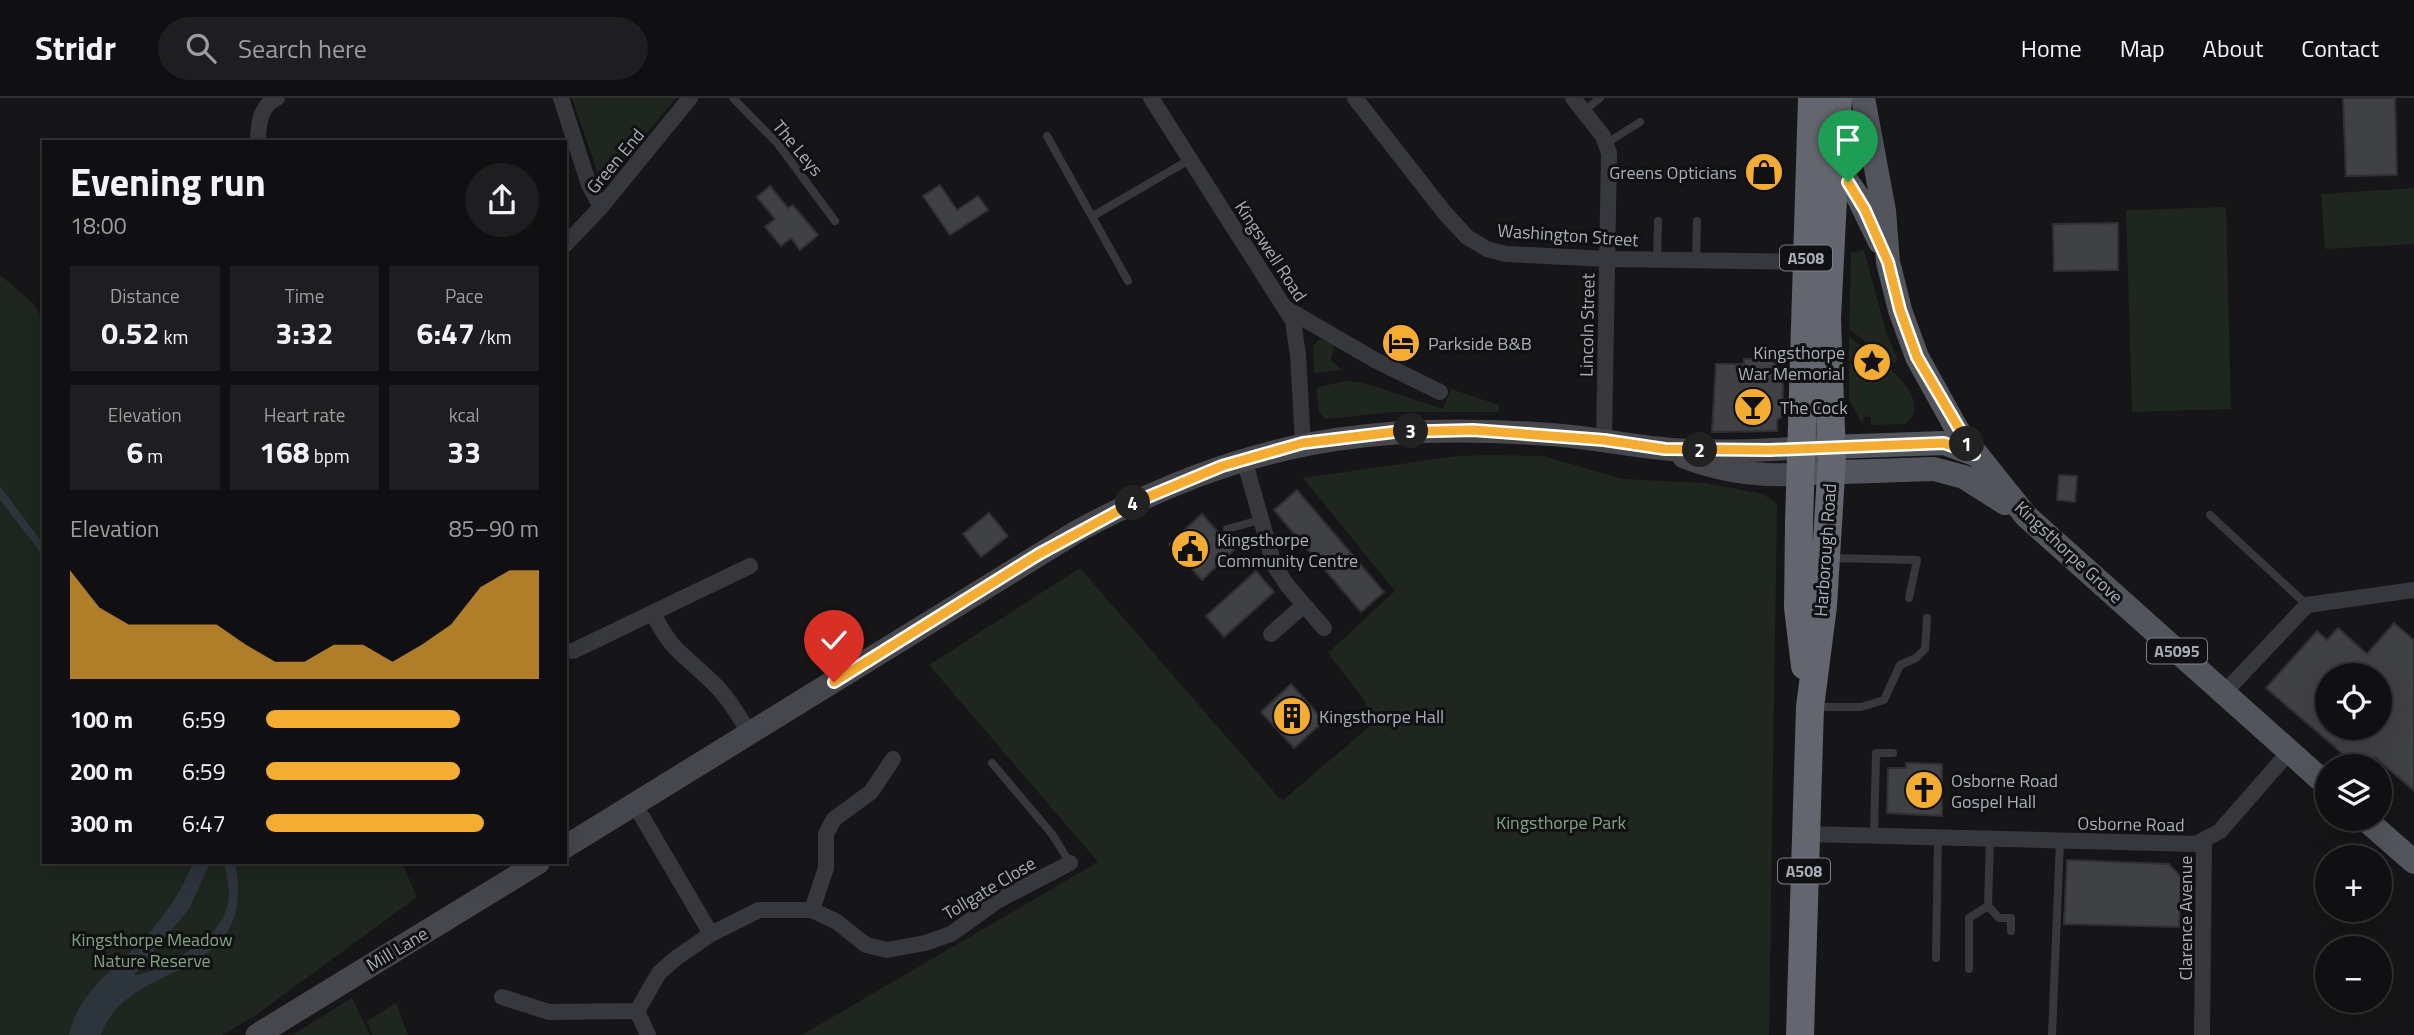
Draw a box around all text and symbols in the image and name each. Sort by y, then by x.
search box [158,17,648,80]
text: Stridr [35,23,116,73]
icon: search [182,29,220,67]
text: Search here [238,29,367,68]
text: Home [2021,30,2082,66]
text: Map [2120,30,2165,66]
text: About [2203,30,2263,66]
text: Contact [2301,30,2379,66]
pin [1818,110,1878,182]
street label: The Leys [766,114,830,182]
icon: arrive [1829,121,1867,159]
street label: Green End [580,122,650,200]
shop icon: Greens Opticians [1743,151,1785,193]
text: Evening run [70,153,266,211]
place label: Greens Opticians [1609,159,1737,186]
button: share [465,163,539,237]
street label: Kingswell Road [1228,195,1314,307]
text: 18:00 [70,208,127,243]
street label: Washington Street [1497,217,1640,253]
road number: A508 [1780,246,1832,270]
street label: Lincoln Street [1573,272,1601,377]
text: Distance [110,281,180,310]
text: Time [285,281,324,310]
text: Pace [445,281,483,310]
text: 0.52 [101,310,159,356]
text: 3:32 [275,310,334,356]
text: 6:47 [417,310,475,356]
text: km [159,322,188,351]
text: /km [475,322,512,351]
hotel icon: Parkside B&B [1380,322,1422,364]
place label: Parkside B&B [1428,330,1532,357]
place label: Kingsthorpe War Memorial [1738,339,1845,387]
place icon: Kingsthorpe War Memorial [1851,341,1893,383]
bar icon: The Cock [1732,386,1774,428]
place label: The Cock [1780,394,1848,421]
text: Elevation [108,400,182,429]
text: Heart rate [264,400,345,429]
text: kcal [449,400,480,429]
pin: 3 [1394,414,1428,448]
text: 3 [1405,416,1416,445]
pin: 1 [1950,426,1984,462]
text: 6 [126,429,143,475]
text: 168 [259,429,310,475]
text: 33 [447,429,481,475]
text: 1 [1961,429,1972,458]
pin: 2 [1682,432,1718,468]
text: 2 [1694,435,1705,464]
text: m [143,441,163,470]
text: bpm [310,441,350,470]
street label: Harborough Road [1807,483,1843,617]
pin: 4 [1116,486,1150,520]
text: 4 [1127,488,1138,517]
street label: Kingsthorpe Grove [2009,494,2129,610]
text: Elevation [70,511,159,546]
text: 85–90 m [449,511,539,546]
place label: Kingsthorpe Community Centre [1217,526,1358,574]
public building icon: Kingsthorpe Community Centre [1169,528,1211,570]
pin [804,610,864,682]
icon: check [815,621,853,659]
road number: A5095 [2147,638,2207,664]
map controls [2315,663,2392,1013]
button: locate [2315,663,2392,740]
building icon: Kingsthorpe Hall [1271,695,1313,737]
text: 100 m [70,702,133,737]
text: 6:59 [182,702,226,737]
place label: Kingsthorpe Hall [1319,703,1444,730]
text: 200 m [70,754,133,789]
text: 6:59 [182,754,226,789]
button: layers [2315,754,2392,831]
place label: Osborne Road Gospel Hall [1951,767,2058,815]
church icon: Osborne Road Gospel Hall [1903,769,1945,811]
text: 300 m [70,806,133,841]
text: 6:47 [182,806,226,841]
park label: Kingsthorpe Park [1496,809,1626,836]
street label: Osborne Road [2077,810,2185,838]
button: + [2315,845,2392,922]
street label: Tollgate Close [937,850,1041,926]
street label: Clarence Avenue [2172,856,2199,980]
road number: A508 [1778,858,1830,884]
street label: Mill Lane [361,920,433,978]
park label: Kingsthorpe Meadow Nature Reserve [71,926,233,974]
button: − [2315,936,2392,1013]

